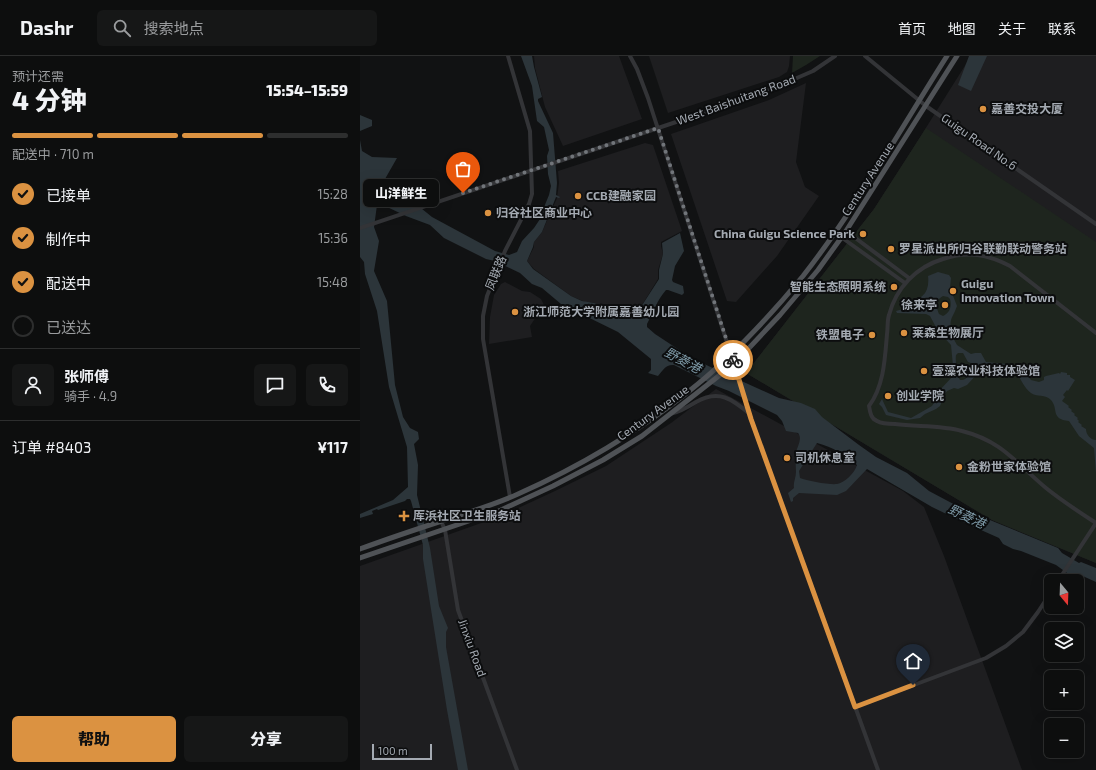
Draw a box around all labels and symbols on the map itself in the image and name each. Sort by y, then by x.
street label: West Baishuitang Road [674,71,797,127]
place label: 嘉善交投大厦 [991,101,1063,115]
marker: 嘉善交投大厦 [978,104,988,114]
street label: Guigu Road No.6 [939,110,1020,172]
street label: Century Avenue [838,139,896,218]
pin [446,152,480,193]
callout: 山洋鲜生 [363,179,439,207]
place label: CCB建融家园 [586,188,656,202]
marker: CCB建融家园 [573,191,583,201]
place label: 归谷社区商业中心 [496,205,592,219]
marker: 归谷社区商业中心 [483,208,493,218]
place label: China Guigu Science Park [714,226,855,240]
marker: China Guigu Science Park [858,229,868,239]
place label: 罗星派出所归谷联勤联动警务站 [899,241,1067,255]
marker: 罗星派出所归谷联勤联动警务站 [886,244,896,254]
street label: 凤联路 [482,253,508,292]
place label: Guigu Innovation Town [961,276,1055,304]
place label: 智能生态照明系统 [790,279,886,293]
marker: 智能生态照明系统 [889,282,899,292]
marker: Guigu Innovation Town [948,286,958,296]
place label: 徐来亭 [901,297,937,311]
marker: 徐来亭 [940,300,950,310]
place label: 浙江师范大学附属嘉善幼儿园 [523,304,679,318]
marker: 浙江师范大学附属嘉善幼儿园 [510,307,520,317]
place label: 莱森生物展厅 [912,325,984,339]
place label: 铁盟电子 [816,327,864,341]
marker: 莱森生物展厅 [899,328,909,338]
marker: 铁盟电子 [867,330,877,340]
courier [713,340,753,380]
water label: 野菱港 [662,344,706,377]
place label: 壹藻农业科技体验馆 [932,363,1040,377]
marker: 壹藻农业科技体验馆 [919,366,929,376]
street label: Century Avenue [614,381,691,443]
place label: 创业学院 [896,388,944,402]
marker: 创业学院 [883,391,893,401]
place label: 司机休息室 [795,450,855,464]
marker: 司机休息室 [782,453,792,463]
place label: 金粉世家体验馆 [967,459,1051,473]
marker: 金粉世家体验馆 [954,462,964,472]
water label: 野菱港 [946,501,990,532]
place label: 厍浜社区卫生服务站 [413,508,521,522]
marker: 厍浜社区卫生服务站 [398,510,410,522]
north arrow [1044,574,1084,614]
street label: Jinxiu Road [456,617,490,678]
pin [896,644,930,685]
scale bar [372,742,432,761]

